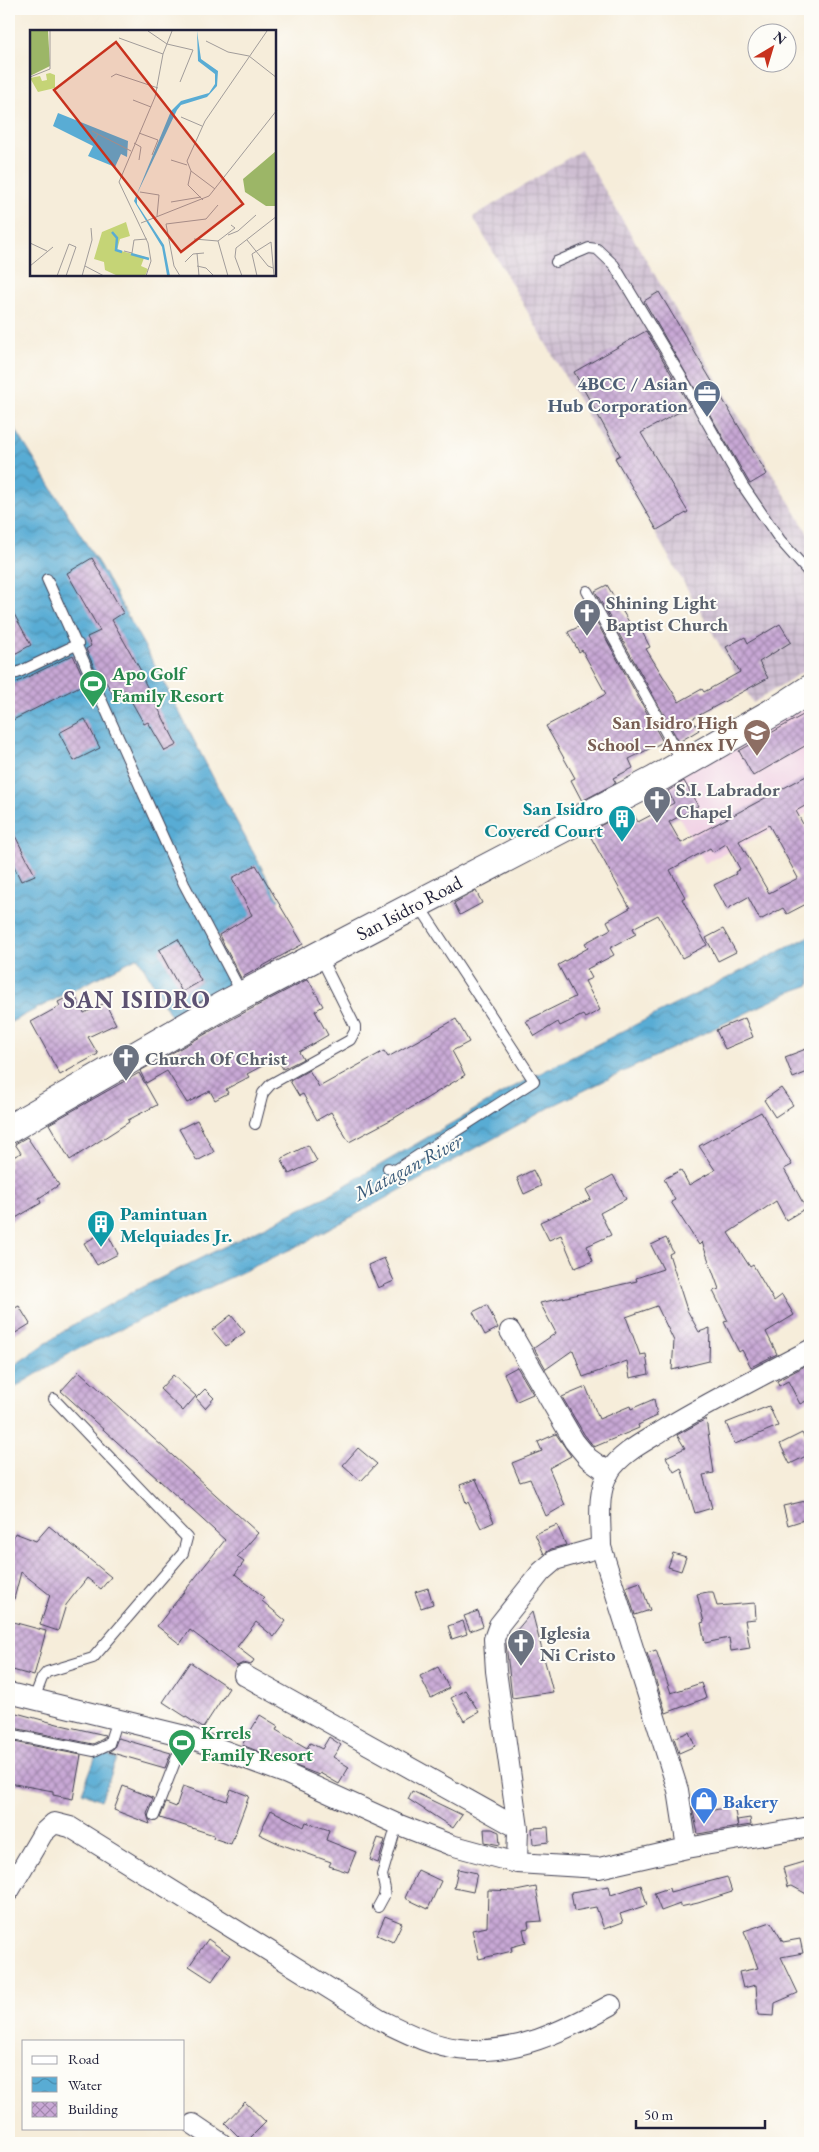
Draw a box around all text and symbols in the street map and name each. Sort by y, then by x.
north arrow [746,22,796,72]
text: N [770,27,791,49]
inset map [30,30,276,276]
place label: 4BCC / Asian Hub Corporation [548,371,688,418]
office icon: 4BCC / Asian Hub Corporation [692,379,722,418]
place label: Shining Light Baptist Church [606,590,729,637]
church icon: Shining Light Baptist Church [572,598,602,637]
place label: Apo Golf Family Resort [111,661,224,708]
sports icon: Apo Golf Family Resort [78,669,108,708]
place label: San Isidro High School – Annex IV [588,710,739,757]
school or university icon: San Isidro High School – Annex IV [742,718,772,757]
place label: S.I. Labrador Chapel [676,777,780,824]
church icon: S.I. Labrador Chapel [642,785,672,824]
place label: San Isidro Covered Court [484,796,603,843]
building icon: San Isidro Covered Court [607,804,637,843]
street label: San Isidro Road [352,869,467,946]
district label: SAN ISIDRO [63,984,211,1015]
church icon: Church Of Christ [111,1043,141,1082]
place label: Church Of Christ [145,1046,287,1071]
water label: Matagan River [348,1127,468,1207]
place label: Pamintuan Melquiades Jr. [120,1201,232,1248]
building icon: Pamintuan Melquiades Jr. [86,1209,116,1248]
place label: Iglesia Ni Cristo [540,1620,616,1667]
church icon: Iglesia Ni Cristo [506,1628,536,1667]
place label: Krrels Family Resort [201,1720,313,1767]
sports icon: Krrels Family Resort [167,1728,197,1767]
shop icon: Bakery [689,1786,719,1825]
place label: Bakery [723,1789,779,1814]
legend [22,2040,185,2130]
text: Road [68,2049,100,2068]
text: Water [68,2075,102,2094]
scale bar [636,2097,765,2129]
text: Building [68,2099,118,2118]
text: 50 m [644,2105,673,2124]

